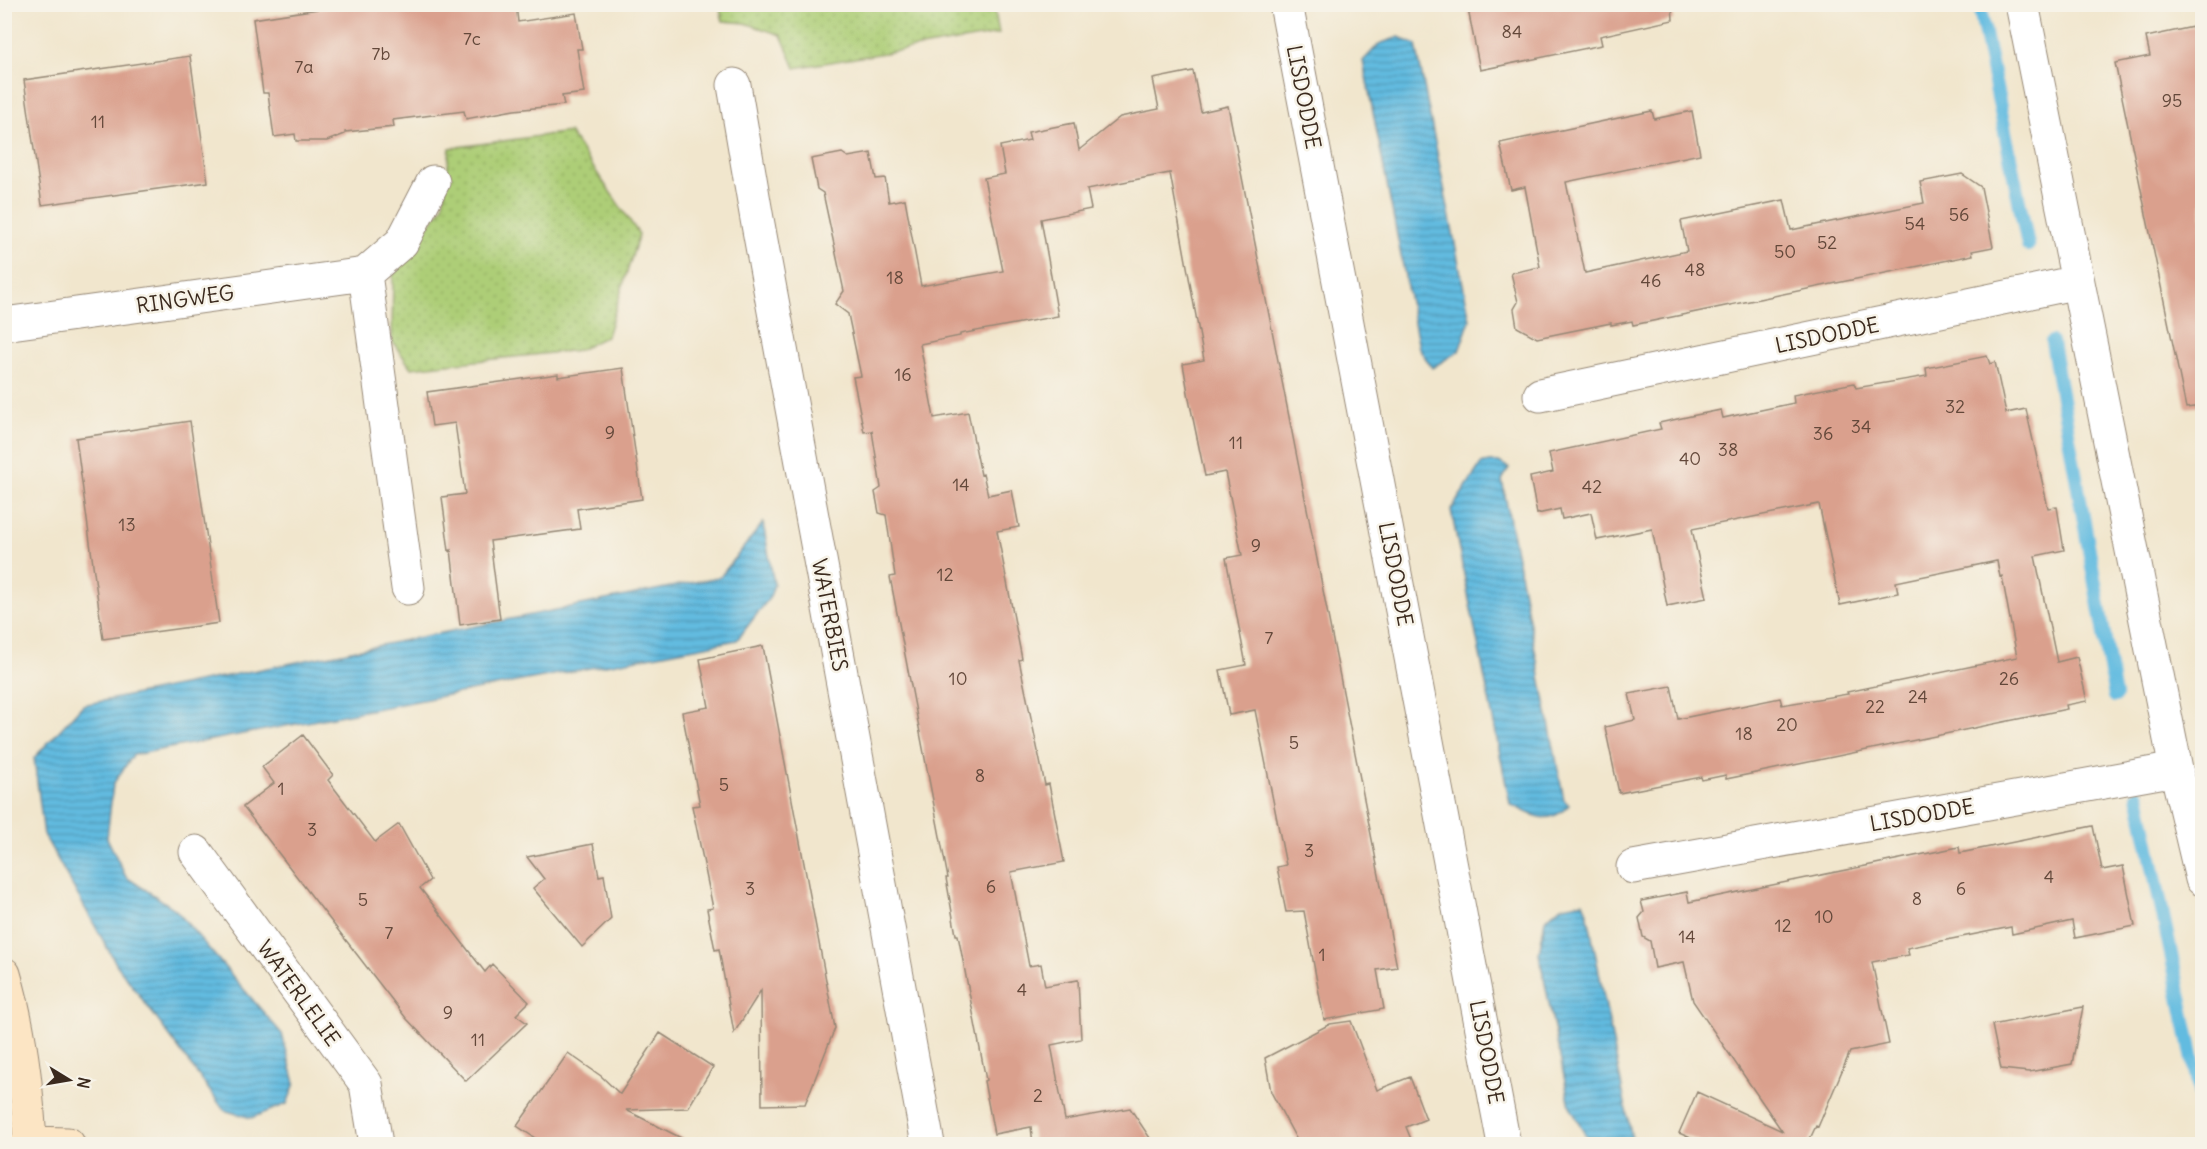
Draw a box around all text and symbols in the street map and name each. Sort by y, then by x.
house number: 84 [1502,20,1522,43]
house number: 7c [463,27,481,50]
house number: 7b [372,42,390,65]
street label: LISDODDE [1281,43,1327,151]
house number: 7a [294,55,314,78]
house number: 95 [2162,89,2182,112]
house number: 11 [91,110,105,133]
house number: 56 [1949,203,1969,226]
house number: 54 [1905,212,1925,235]
house number: 52 [1817,231,1837,254]
house number: 50 [1774,240,1796,263]
house number: 48 [1685,258,1705,281]
house number: 18 [886,266,904,289]
house number: 46 [1641,269,1661,292]
street label: RINGWEG [134,279,236,319]
street label: LISDODDE [1773,311,1881,359]
house number: 16 [894,363,912,386]
house number: 32 [1945,395,1965,418]
house number: 34 [1851,415,1871,438]
house number: 9 [605,421,615,444]
house number: 36 [1813,422,1833,445]
house number: 11 [1229,431,1243,454]
house number: 38 [1718,438,1738,461]
house number: 40 [1679,447,1701,470]
house number: 14 [952,473,970,496]
house number: 42 [1582,475,1602,498]
house number: 13 [118,513,136,536]
street label: LISDODDE [1373,520,1419,628]
house number: 9 [1251,534,1261,557]
street label: WATERBIES [806,556,854,674]
house number: 12 [936,563,954,586]
house number: 7 [1265,626,1274,649]
house number: 10 [949,667,968,690]
house number: 26 [1999,667,2019,690]
house number: 24 [1908,685,1928,708]
house number: 22 [1865,695,1885,718]
house number: 20 [1776,713,1798,736]
house number: 18 [1735,722,1753,745]
house number: 5 [1289,731,1299,754]
house number: 8 [975,764,985,787]
house number: 5 [719,773,729,796]
house number: 1 [277,777,285,800]
street label: LISDODDE [1868,793,1976,837]
house number: 3 [307,818,317,841]
house number: 3 [1304,839,1314,862]
house number: 4 [2044,865,2054,888]
house number: 6 [986,875,996,898]
house number: 3 [745,877,755,900]
house number: 6 [1956,877,1966,900]
house number: 8 [1912,887,1922,910]
house number: 5 [358,888,368,911]
house number: 10 [1815,905,1834,928]
house number: 12 [1774,914,1792,937]
house number: 7 [385,921,394,944]
house number: 14 [1678,925,1696,948]
street label: WATERLELIE [251,935,347,1051]
house number: 1 [1318,943,1326,966]
house number: 4 [1017,978,1027,1001]
street label: LISDODDE [1464,998,1510,1106]
house number: 9 [443,1001,453,1024]
house number: 11 [471,1028,485,1051]
north arrow [39,1050,99,1110]
text: N [73,1076,95,1090]
house number: 2 [1033,1084,1043,1107]

